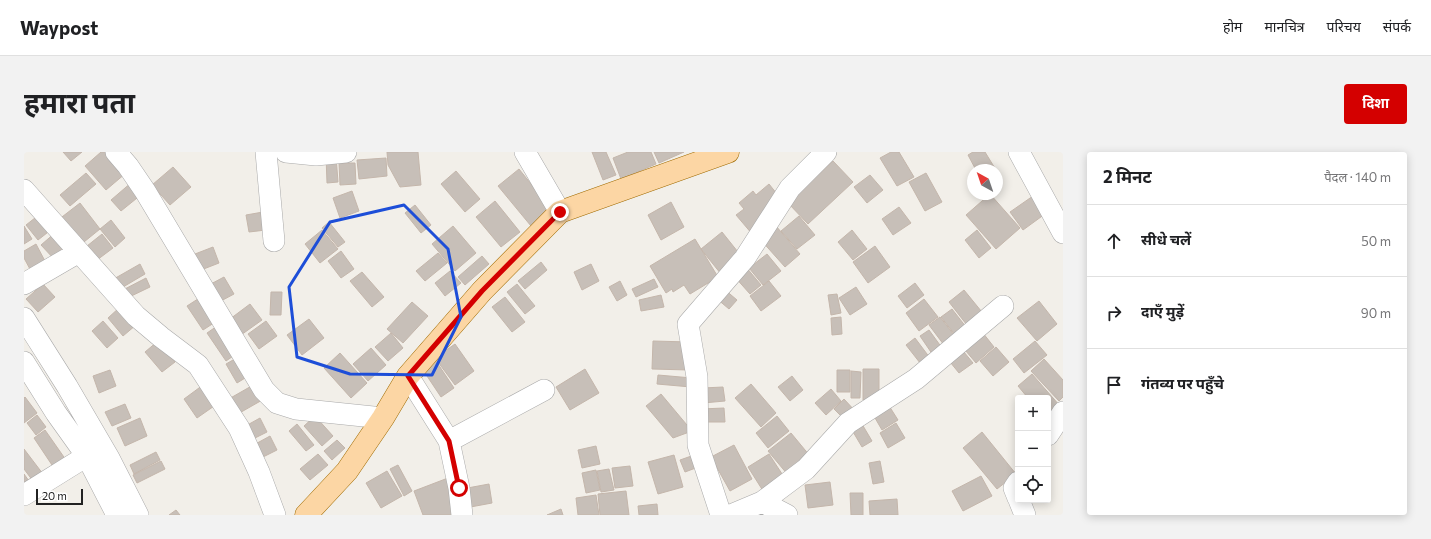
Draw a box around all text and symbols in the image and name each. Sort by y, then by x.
text: Waypost [20,16,98,39]
text: होम [1223,18,1242,35]
text: मानचित्र [1264,18,1305,35]
text: परिचय [1327,18,1361,35]
text: संपर्क [1383,18,1411,35]
button: दिशा [1344,84,1407,124]
text: हमारा पता [24,85,135,119]
north arrow [967,164,1003,200]
text: 2 मिनट [1103,166,1152,187]
text: पैदल · 140 m [1324,169,1391,185]
route end [551,203,569,221]
icon: ahead [1103,230,1125,252]
text: सीधे चलें [1141,230,1191,248]
text: 50 m [1361,233,1391,249]
icon: right [1103,302,1125,324]
text: दाएँ मुड़ें [1141,302,1184,320]
text: 90 m [1361,305,1391,321]
icon: arrive [1103,374,1125,396]
text: गंतव्य पर पहुँचे [1141,374,1224,392]
map controls [1015,395,1051,503]
button: + [1015,395,1051,431]
button: − [1015,431,1051,467]
button: locate [1015,467,1051,503]
route start [450,479,468,497]
scale bar [36,487,83,506]
text: 20 m [42,489,67,502]

